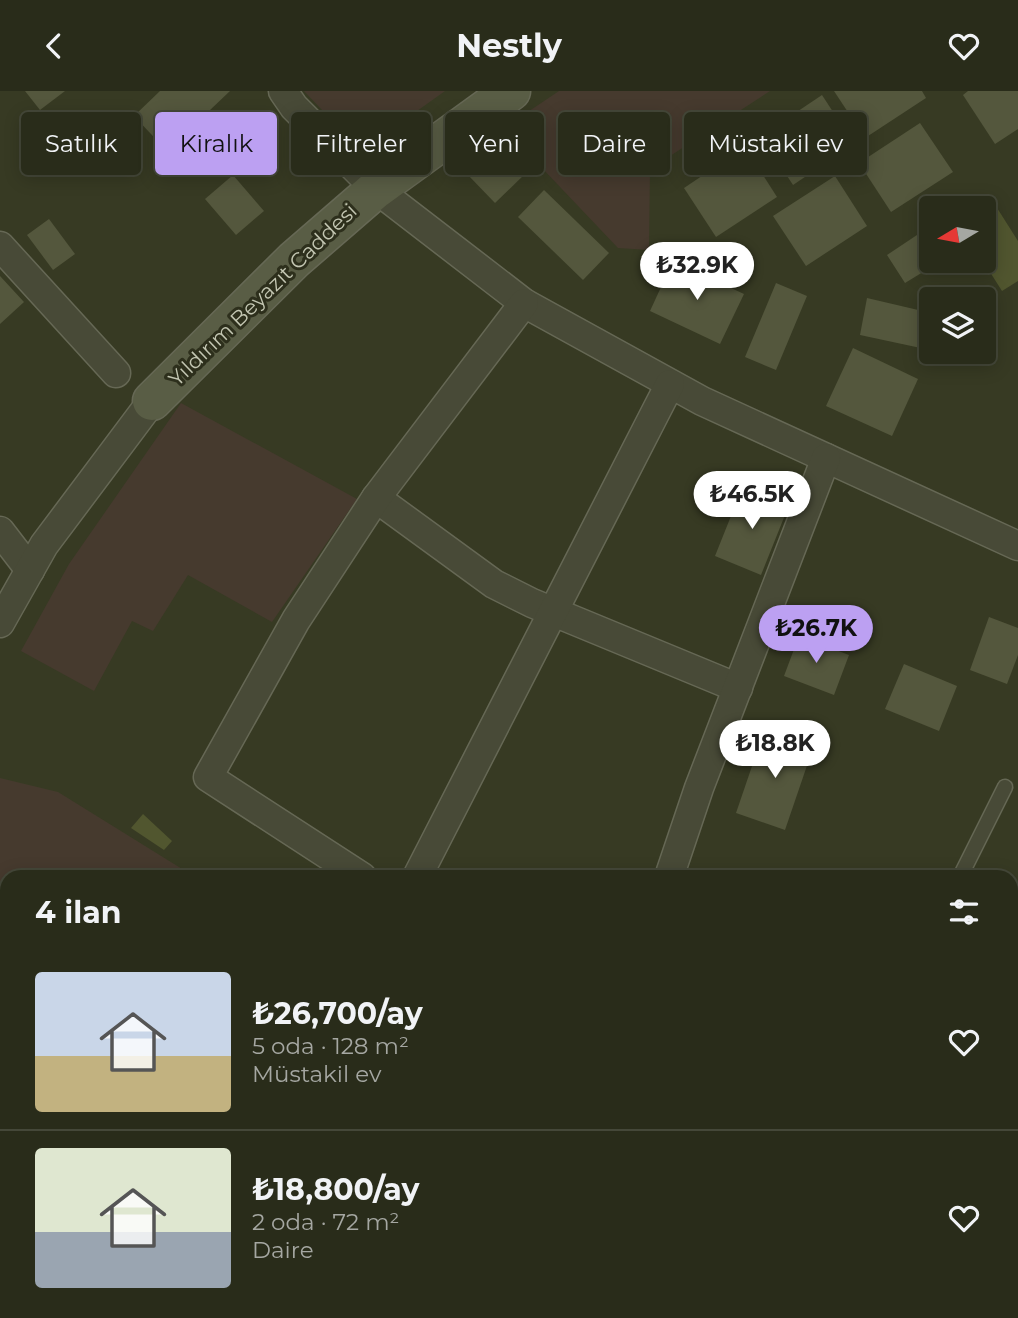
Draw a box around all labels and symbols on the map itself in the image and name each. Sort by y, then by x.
north arrow [919,196,996,273]
street label: Yıldırım Beyazıt Caddesi [163,198,362,391]
pin: ₺32.9K [640,243,754,302]
pin: ₺46.5K [695,471,809,531]
pin: ₺26.7K [759,605,873,665]
pin: ₺18.8K [718,721,832,780]

